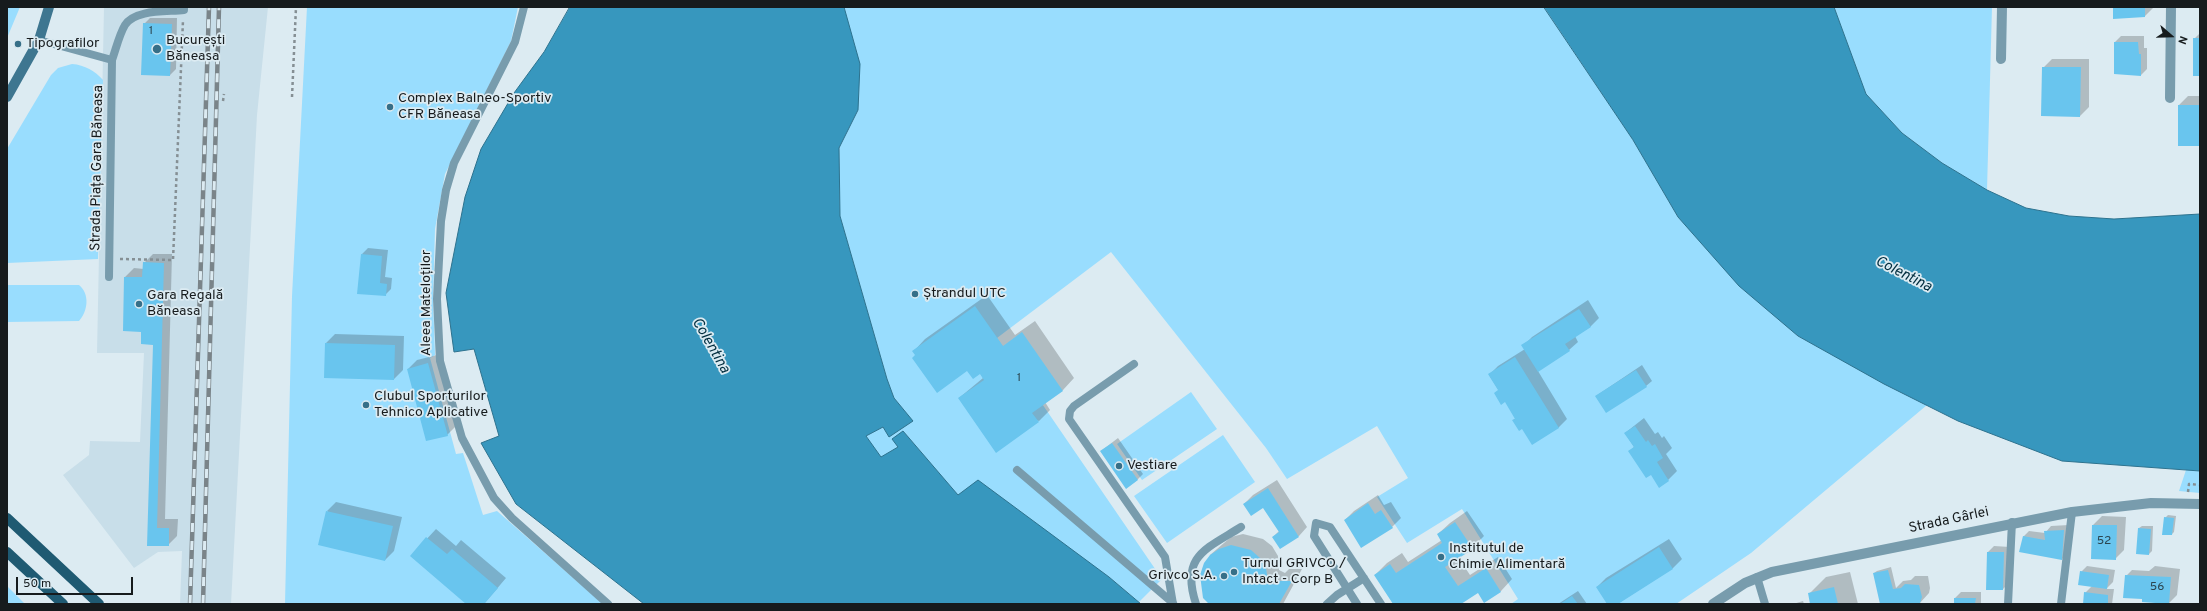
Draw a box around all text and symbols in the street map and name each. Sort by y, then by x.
north arrow [2151,16,2191,56]
house number: 1 [149,25,153,39]
place label: București Băneasa [166,33,225,66]
text: N [2174,34,2190,46]
place label: Tipografilor [26,36,99,52]
marker: Tipografilor [13,39,23,49]
marker: București Băneasa [151,43,163,55]
street label: Strada Piața Gara Băneasa [88,85,108,251]
place label: Complex Balneo-Sportiv CFR Băneasa [398,91,551,124]
marker: Complex Balneo-Sportiv CFR Băneasa [385,102,395,112]
street label: Aleea Mateloților [419,250,435,356]
water label: Colentina [1872,253,1934,297]
place label: Ștrandul UTC [923,286,1006,302]
place label: Gara Regală Băneasa [147,288,223,320]
marker: Ștrandul UTC [910,289,920,299]
marker: Gara Regală Băneasa [134,299,144,309]
water label: Colentina [687,315,733,377]
house number: 1 [1017,372,1021,386]
place label: Clubul Sporturilor Tehnico Aplicative [374,389,488,422]
marker: Clubul Sporturilor Tehnico Aplicative [361,400,371,410]
place label: Vestiare [1127,458,1177,474]
marker: Vestiare [1114,461,1124,471]
street label: Strada Gârlei [1907,504,1991,538]
house number: 52 [2097,535,2111,549]
place label: Institutul de Chimie Alimentară [1449,541,1565,574]
marker: Institutul de Chimie Alimentară [1436,552,1446,562]
place label: Turnul GRIVCO / Intact - Corp B [1242,556,1346,588]
marker: Turnul GRIVCO / Intact - Corp B [1229,567,1239,577]
place label: Grivco S.A. [1148,568,1216,584]
scale bar [18,569,135,595]
marker: Grivco S.A. [1219,571,1229,581]
text: 50 m [23,576,51,592]
house number: 56 [2150,581,2164,595]

